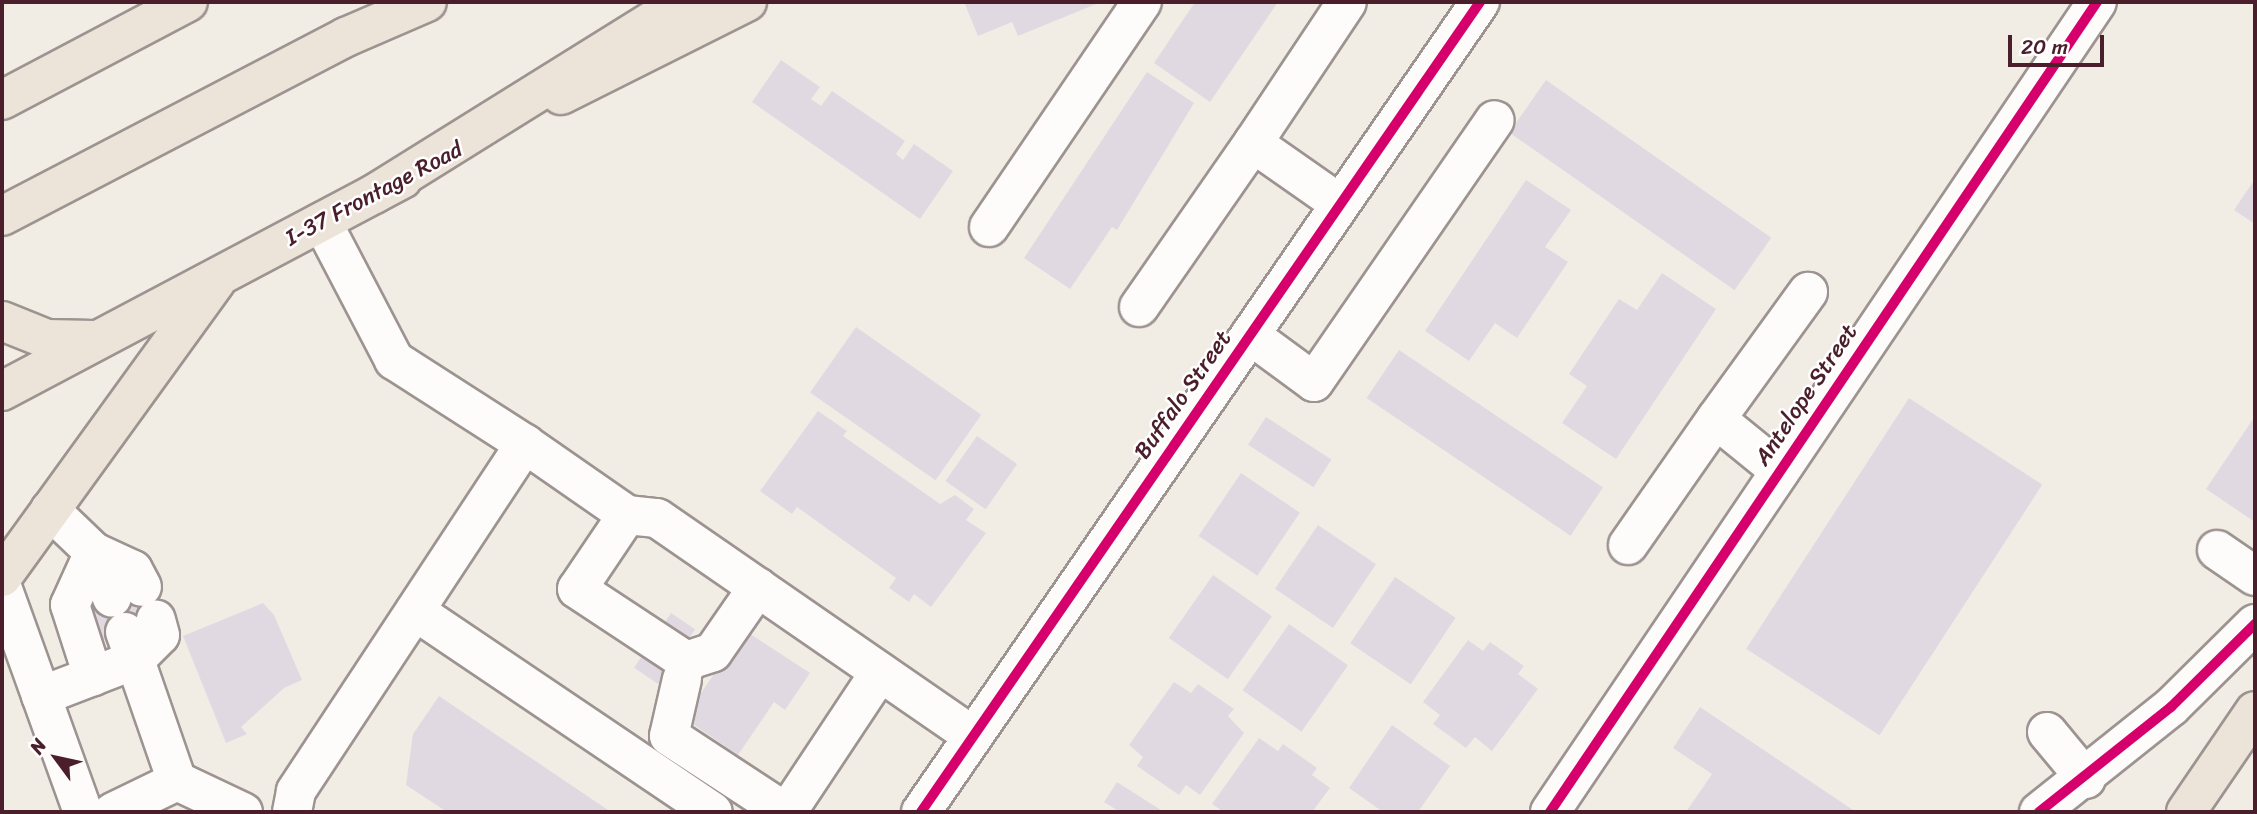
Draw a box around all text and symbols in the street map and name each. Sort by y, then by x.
scale bar [2012,21,2108,65]
text: 20 m [2021,28,2068,66]
street label: I-37 Frontage Road [281,136,467,252]
street label: Antelope Street [1749,319,1863,471]
street label: Buffalo Street [1129,326,1237,464]
north arrow [21,723,91,793]
text: N [21,732,55,761]

